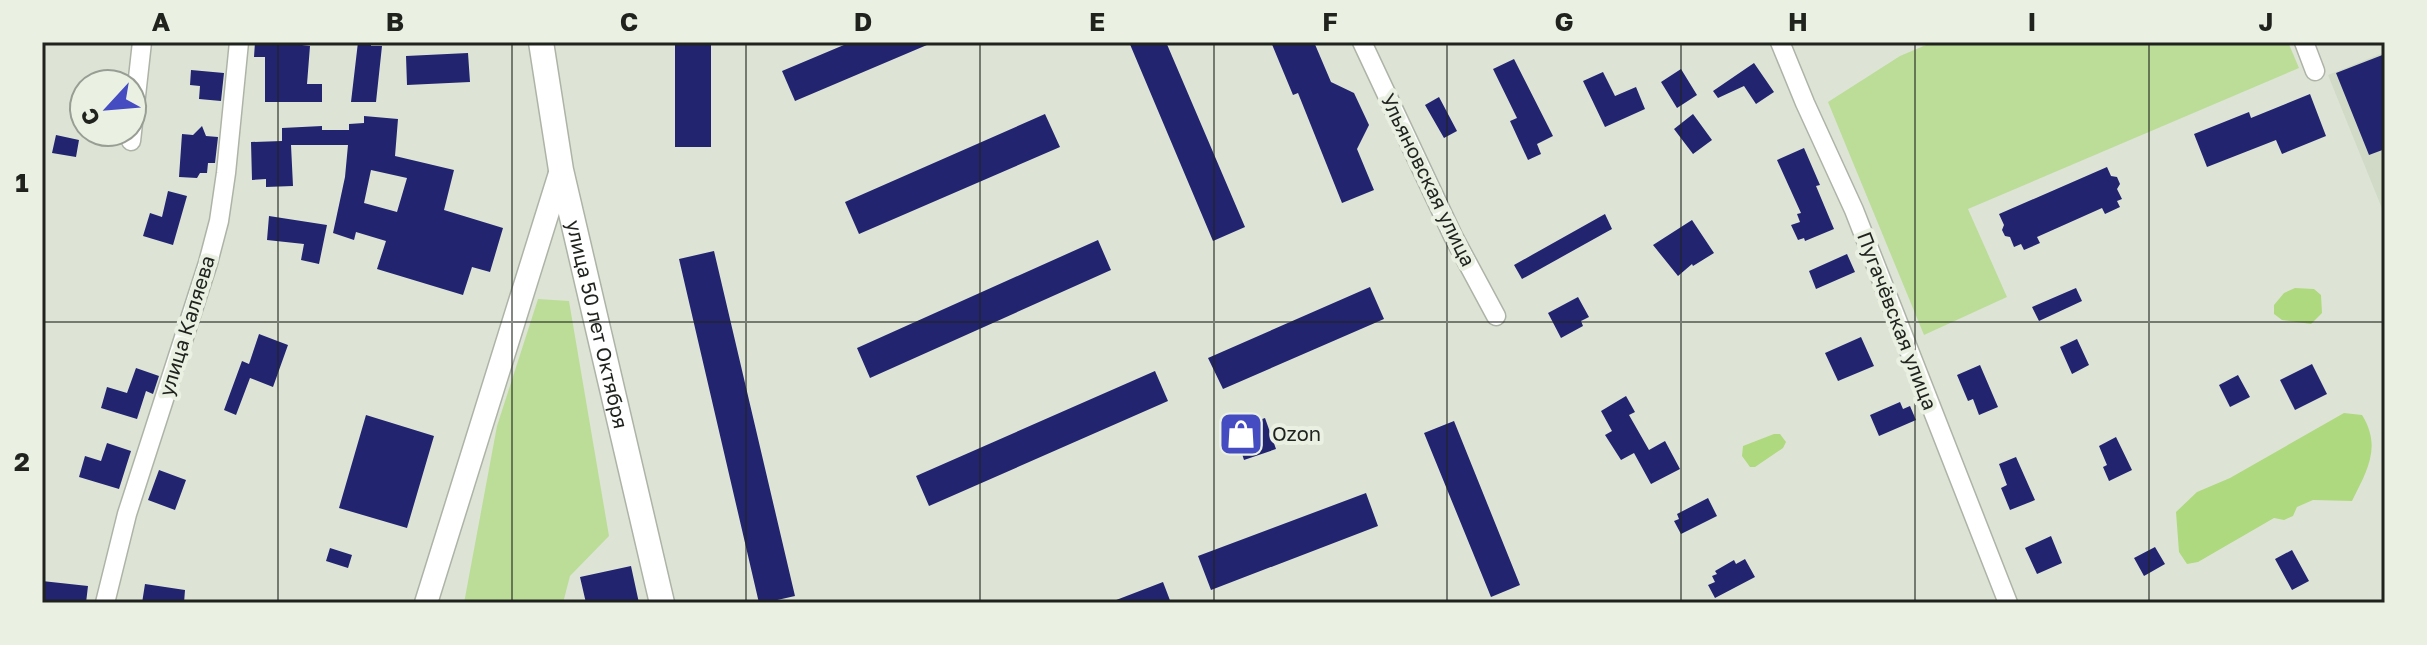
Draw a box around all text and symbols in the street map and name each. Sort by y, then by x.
text: A [152,6,171,37]
text: B [386,6,404,37]
text: C [620,6,638,37]
text: D [854,6,872,37]
text: E [1089,6,1105,37]
text: F [1322,6,1338,37]
text: G [1554,6,1574,37]
text: H [1788,6,1808,37]
text: I [2028,6,2036,37]
text: J [2259,6,2273,37]
north arrow [68,68,148,148]
street label: Ульяновская улица [1377,89,1481,270]
text: С [74,104,105,130]
text: 1 [15,167,29,198]
street label: улица 50 лет Октября [562,217,634,431]
street label: Пугачёвская улица [1853,228,1943,413]
street label: улица Каляева [153,252,219,399]
shop icon: Ozon [1217,410,1265,458]
place label: Ozon [1272,421,1321,445]
text: 2 [14,446,30,477]

